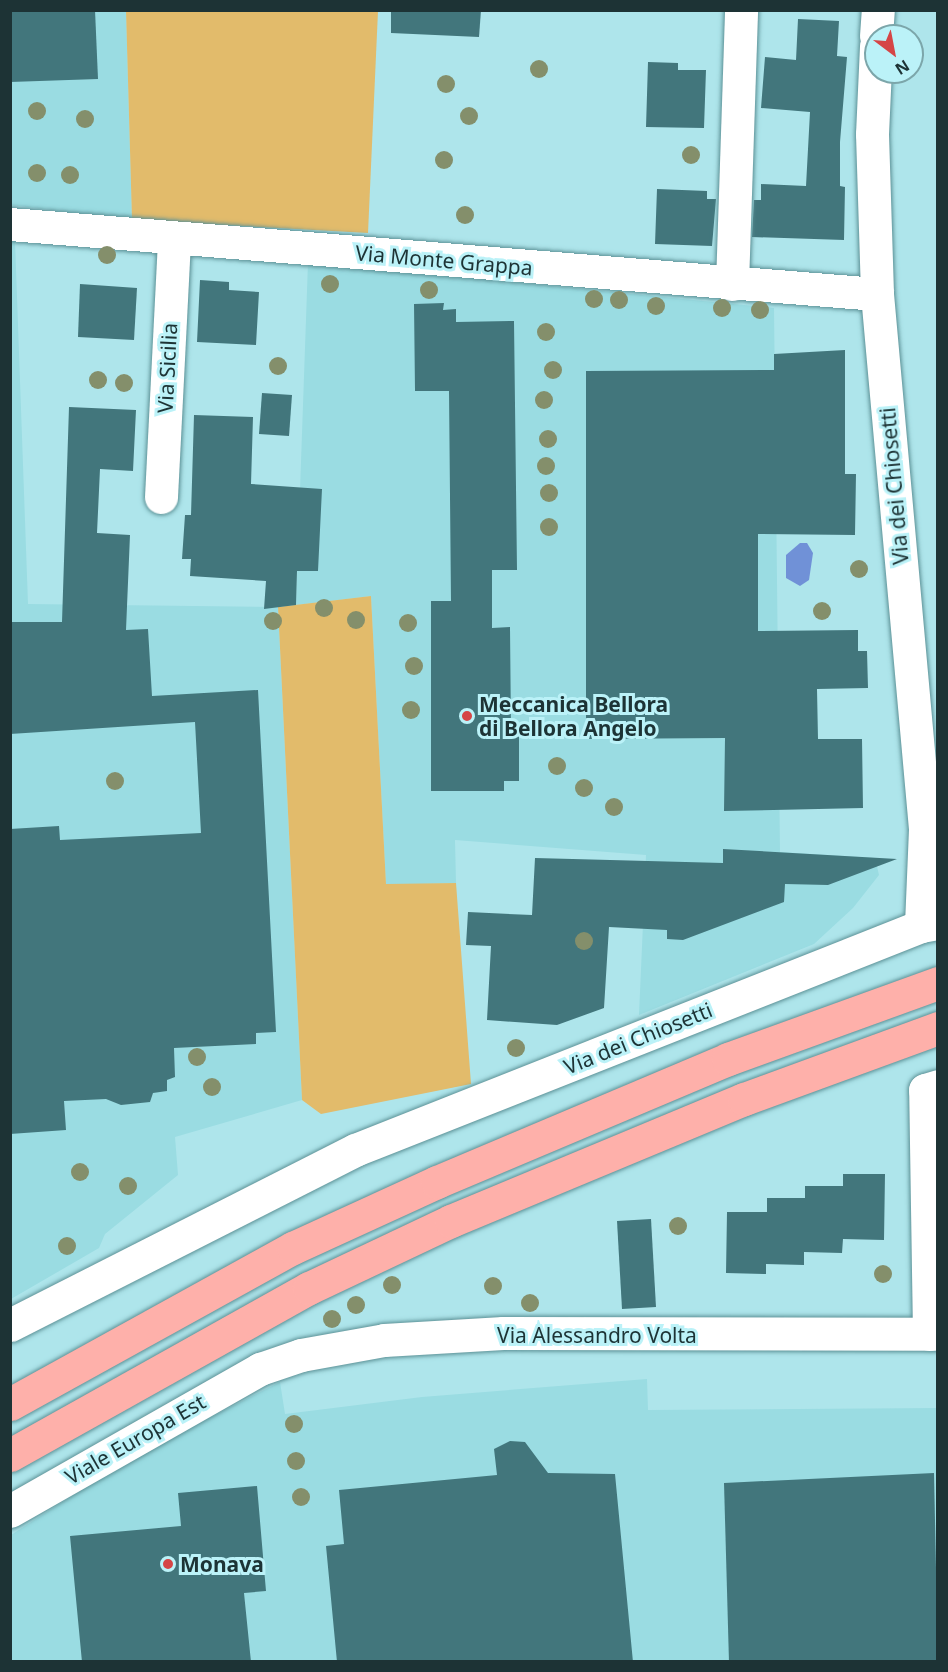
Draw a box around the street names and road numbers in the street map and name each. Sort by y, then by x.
street label: Via Monte Grappa [354,240,534,280]
street label: Via Sicilia [152,322,182,414]
street label: Via dei Chiosetti [875,406,913,566]
street label: Via dei Chiosetti [560,997,716,1079]
street label: Via Alessandro Volta [497,1322,697,1348]
street label: Viale Europa Est [60,1389,210,1489]

